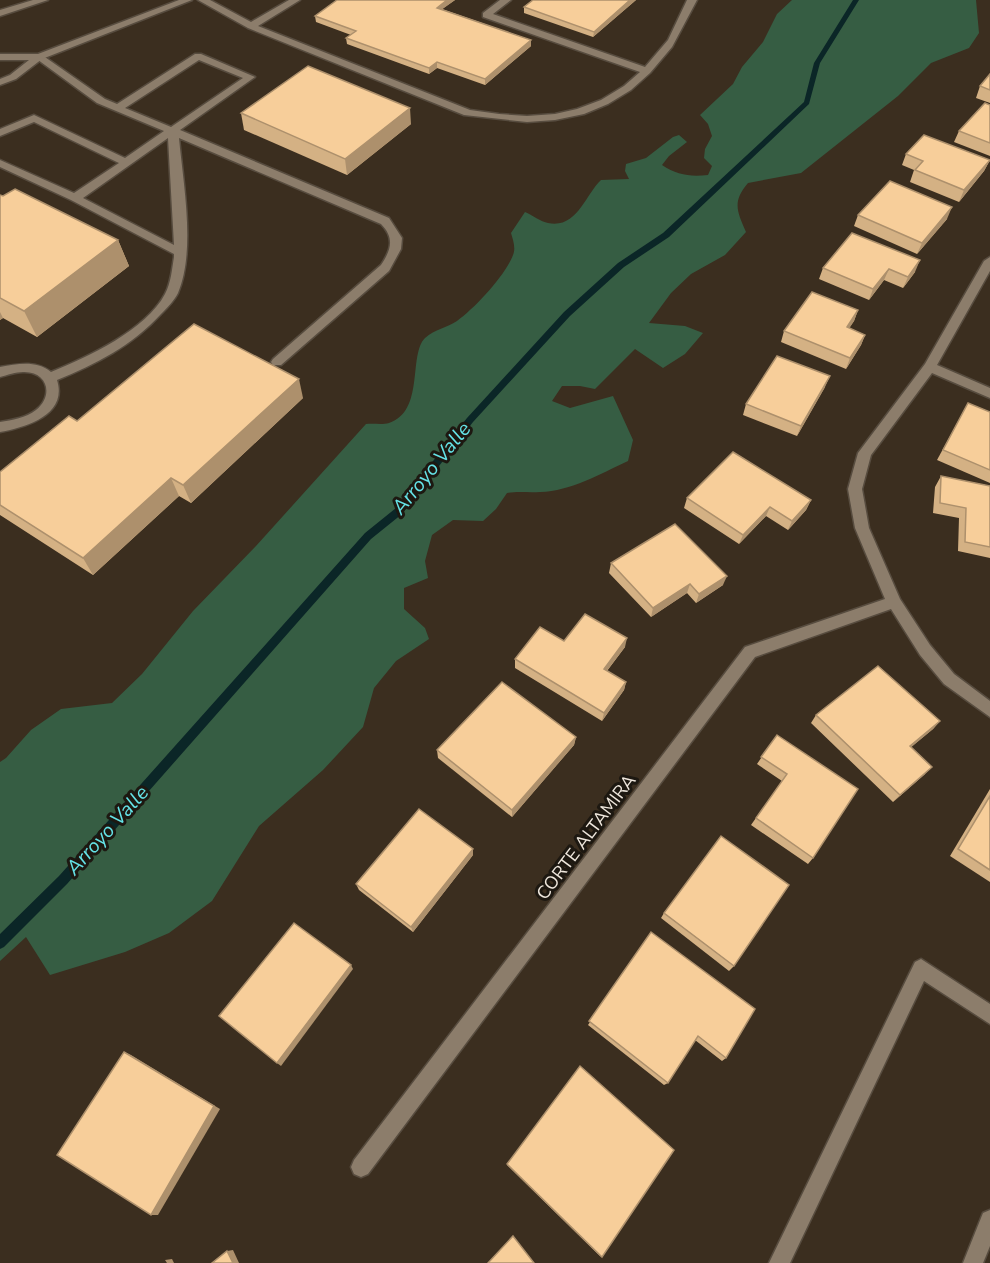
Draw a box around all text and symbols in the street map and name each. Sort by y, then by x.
water label: Arroyo Valle [385,416,477,521]
street label: CORTE ALTAMIRA [531,769,641,905]
water label: Arroyo Valle [59,780,155,882]

